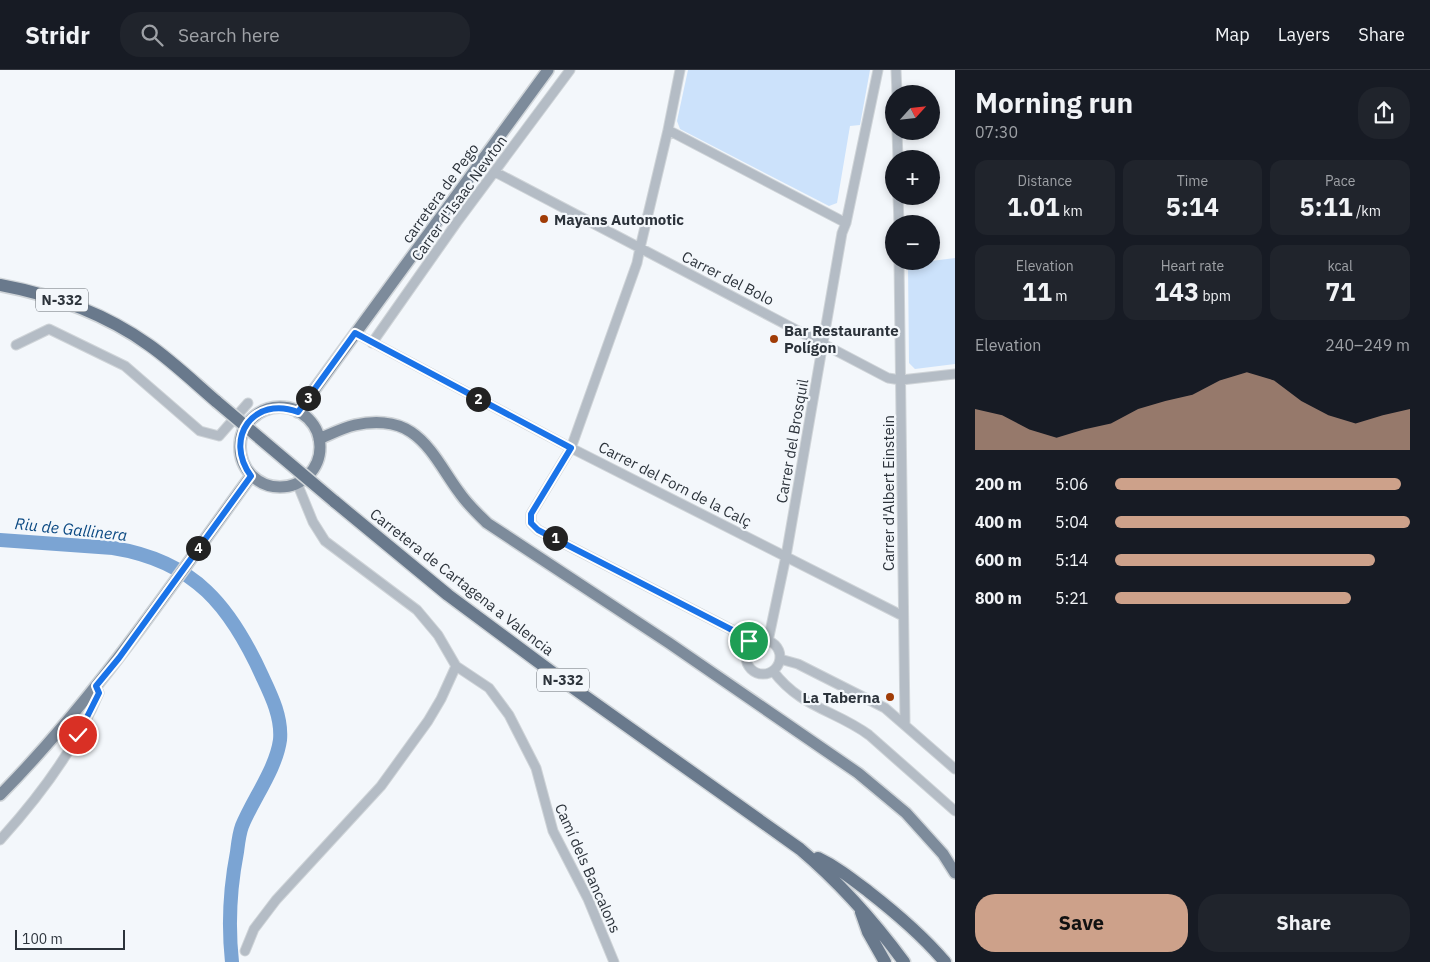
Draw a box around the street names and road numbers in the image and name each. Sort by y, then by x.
street label: Carrer d'Isaac Newton [407,131,511,265]
street label: carretera de Pego [397,139,483,247]
street label: Carrer del Bolo [679,247,777,309]
road number: N-332 [36,288,88,312]
street label: Carrer del Brosquil [772,377,812,505]
street label: Carrer d'Albert Einstein [879,415,898,571]
street label: Carrer del Forn de la Calç [595,437,755,531]
street label: Carretera de Cartagena a Valencia [366,504,558,660]
road number: N-332 [537,668,589,692]
street label: Camí dels Bancalons [551,800,625,936]

